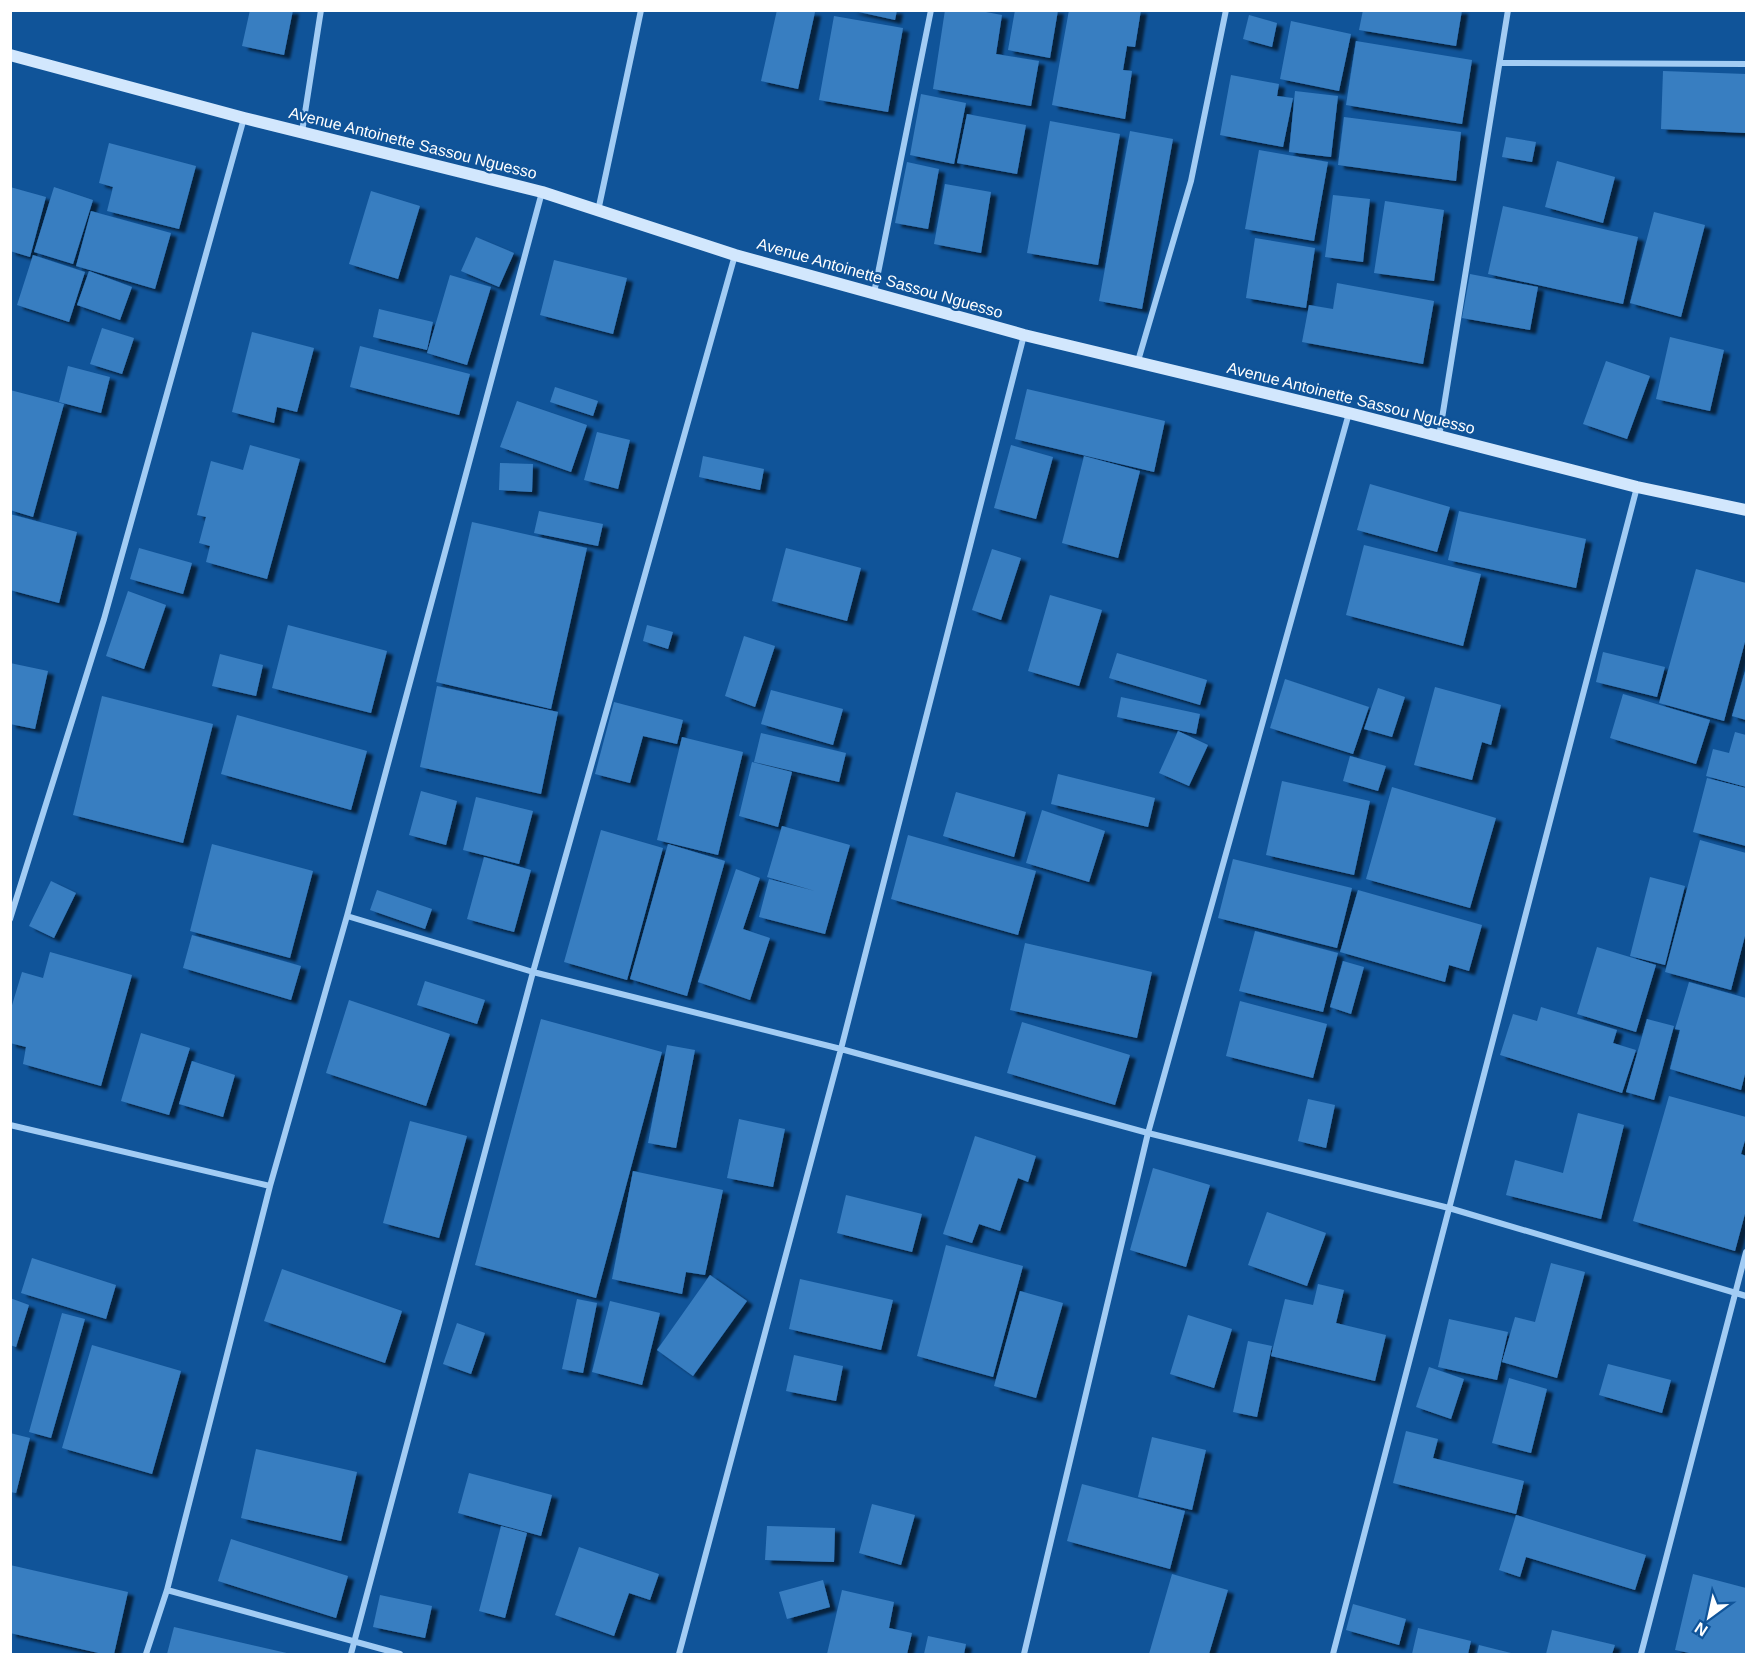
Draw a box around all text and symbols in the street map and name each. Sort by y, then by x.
street label: Avenue Antoinette Sassou Nguesso [287,104,539,182]
street label: Avenue Antoinette Sassou Nguesso [755,235,1005,321]
street label: Avenue Antoinette Sassou Nguesso [1225,359,1477,437]
north arrow [1679,1587,1739,1647]
text: N [1692,1619,1711,1639]

